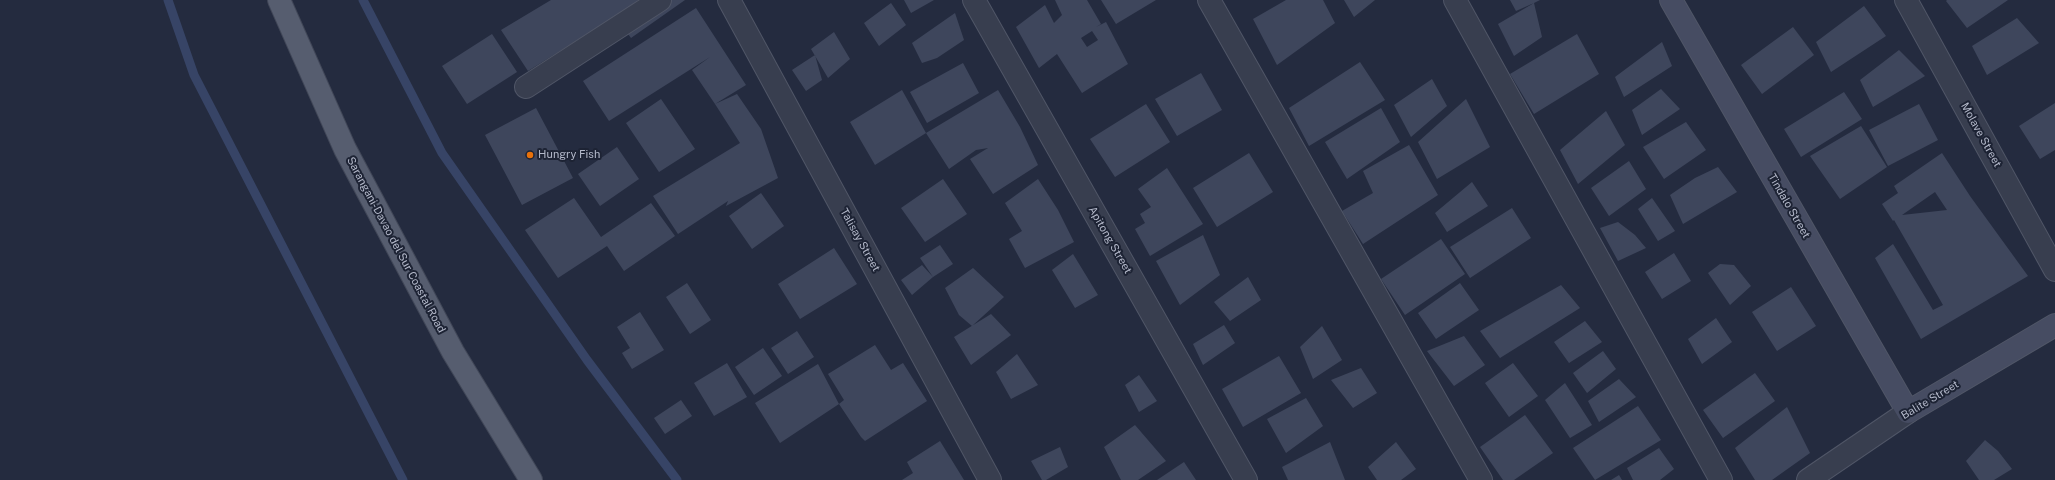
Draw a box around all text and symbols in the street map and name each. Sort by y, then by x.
street label: Molave Street [1958,101,2004,169]
place label: Hungry Fish [538,148,600,162]
marker: Hungry Fish [525,150,535,160]
street label: Sarangani-Davao del Sur Coastal Road [344,155,448,335]
street label: Tindalo Street [1765,171,1813,241]
street label: Apitong Street [1085,204,1135,276]
street label: Talisay Street [837,206,883,274]
street label: Balite Street [1899,378,1961,422]

